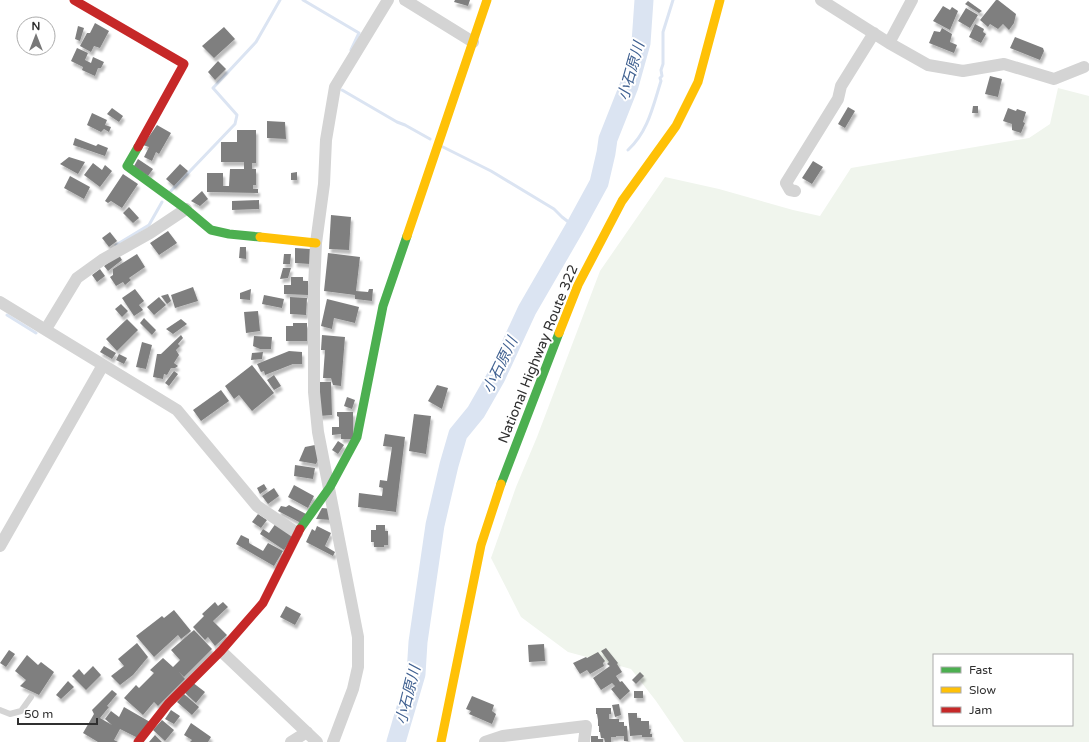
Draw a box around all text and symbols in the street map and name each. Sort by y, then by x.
north arrow [16,16,56,56]
text: N [32,20,40,33]
water label: 小石原川 [614,38,648,102]
street label: National Highway Route 322 [494,262,582,446]
water label: 小石原川 [479,332,522,396]
legend [933,654,1073,726]
water label: 小石原川 [392,662,424,726]
text: Fast [969,663,993,677]
text: Slow [969,683,996,697]
scale bar [18,700,97,726]
text: Jam [969,703,992,717]
text: 50 m [24,707,53,721]

